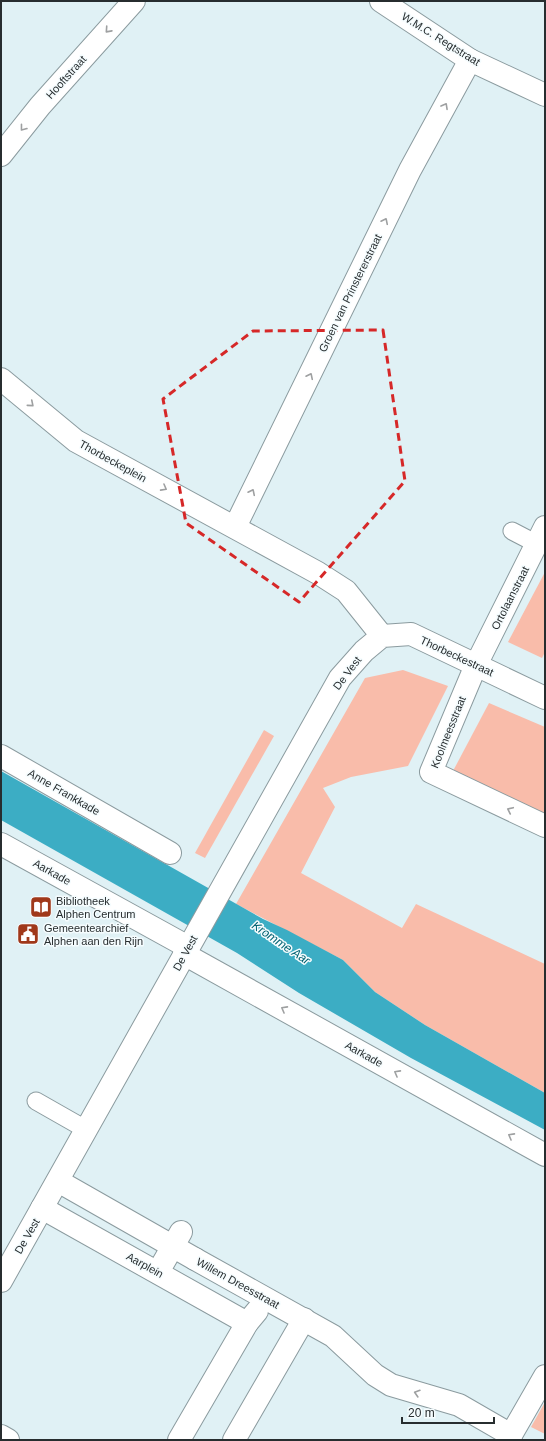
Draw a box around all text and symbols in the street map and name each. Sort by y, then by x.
street label: W.M.C. Regtstraat [400,10,482,68]
one-way arrow [105,25,112,33]
street label: Hooftstraat [44,53,88,101]
one-way arrow [440,103,447,110]
one-way arrow [20,124,27,131]
one-way arrow [380,218,388,225]
street label: Groen van Prinstererstraat [316,232,384,354]
one-way arrow [305,372,313,380]
one-way arrow [26,399,33,406]
street label: Thorbeckeplein [77,438,149,484]
one-way arrow [159,484,167,491]
one-way arrow [247,489,255,497]
street label: Ortolaanstraat [489,564,531,632]
street label: Thorbeckestraat [418,634,496,678]
street label: De Vest [331,654,363,692]
street label: Koolmeesstraat [428,694,468,770]
street label: Anne Frankkade [26,767,102,817]
one-way arrow [506,807,514,815]
street label: Aarkade [31,857,73,887]
library icon: Bibliotheek Alphen Centrum [28,894,54,920]
place label: Bibliotheek Alphen Centrum [56,895,136,920]
water label: Kromme Aar [249,918,313,968]
public building icon: Gemeentearchief Alphen aan den Rijn [15,921,41,947]
place label: Gemeentearchief Alphen aan den Rijn [44,922,143,947]
street label: De Vest [170,933,200,973]
one-way arrow [280,1007,288,1014]
street label: Aarkade [343,1039,385,1069]
one-way arrow [394,1070,401,1077]
one-way arrow [508,1133,515,1140]
street label: De Vest [12,1216,42,1256]
street label: Aarplein [124,1250,166,1280]
street label: Willem Dreesstraat [194,1255,282,1311]
one-way arrow [414,1389,421,1398]
scale bar [402,1399,494,1425]
text: 20 m [408,1406,435,1420]

